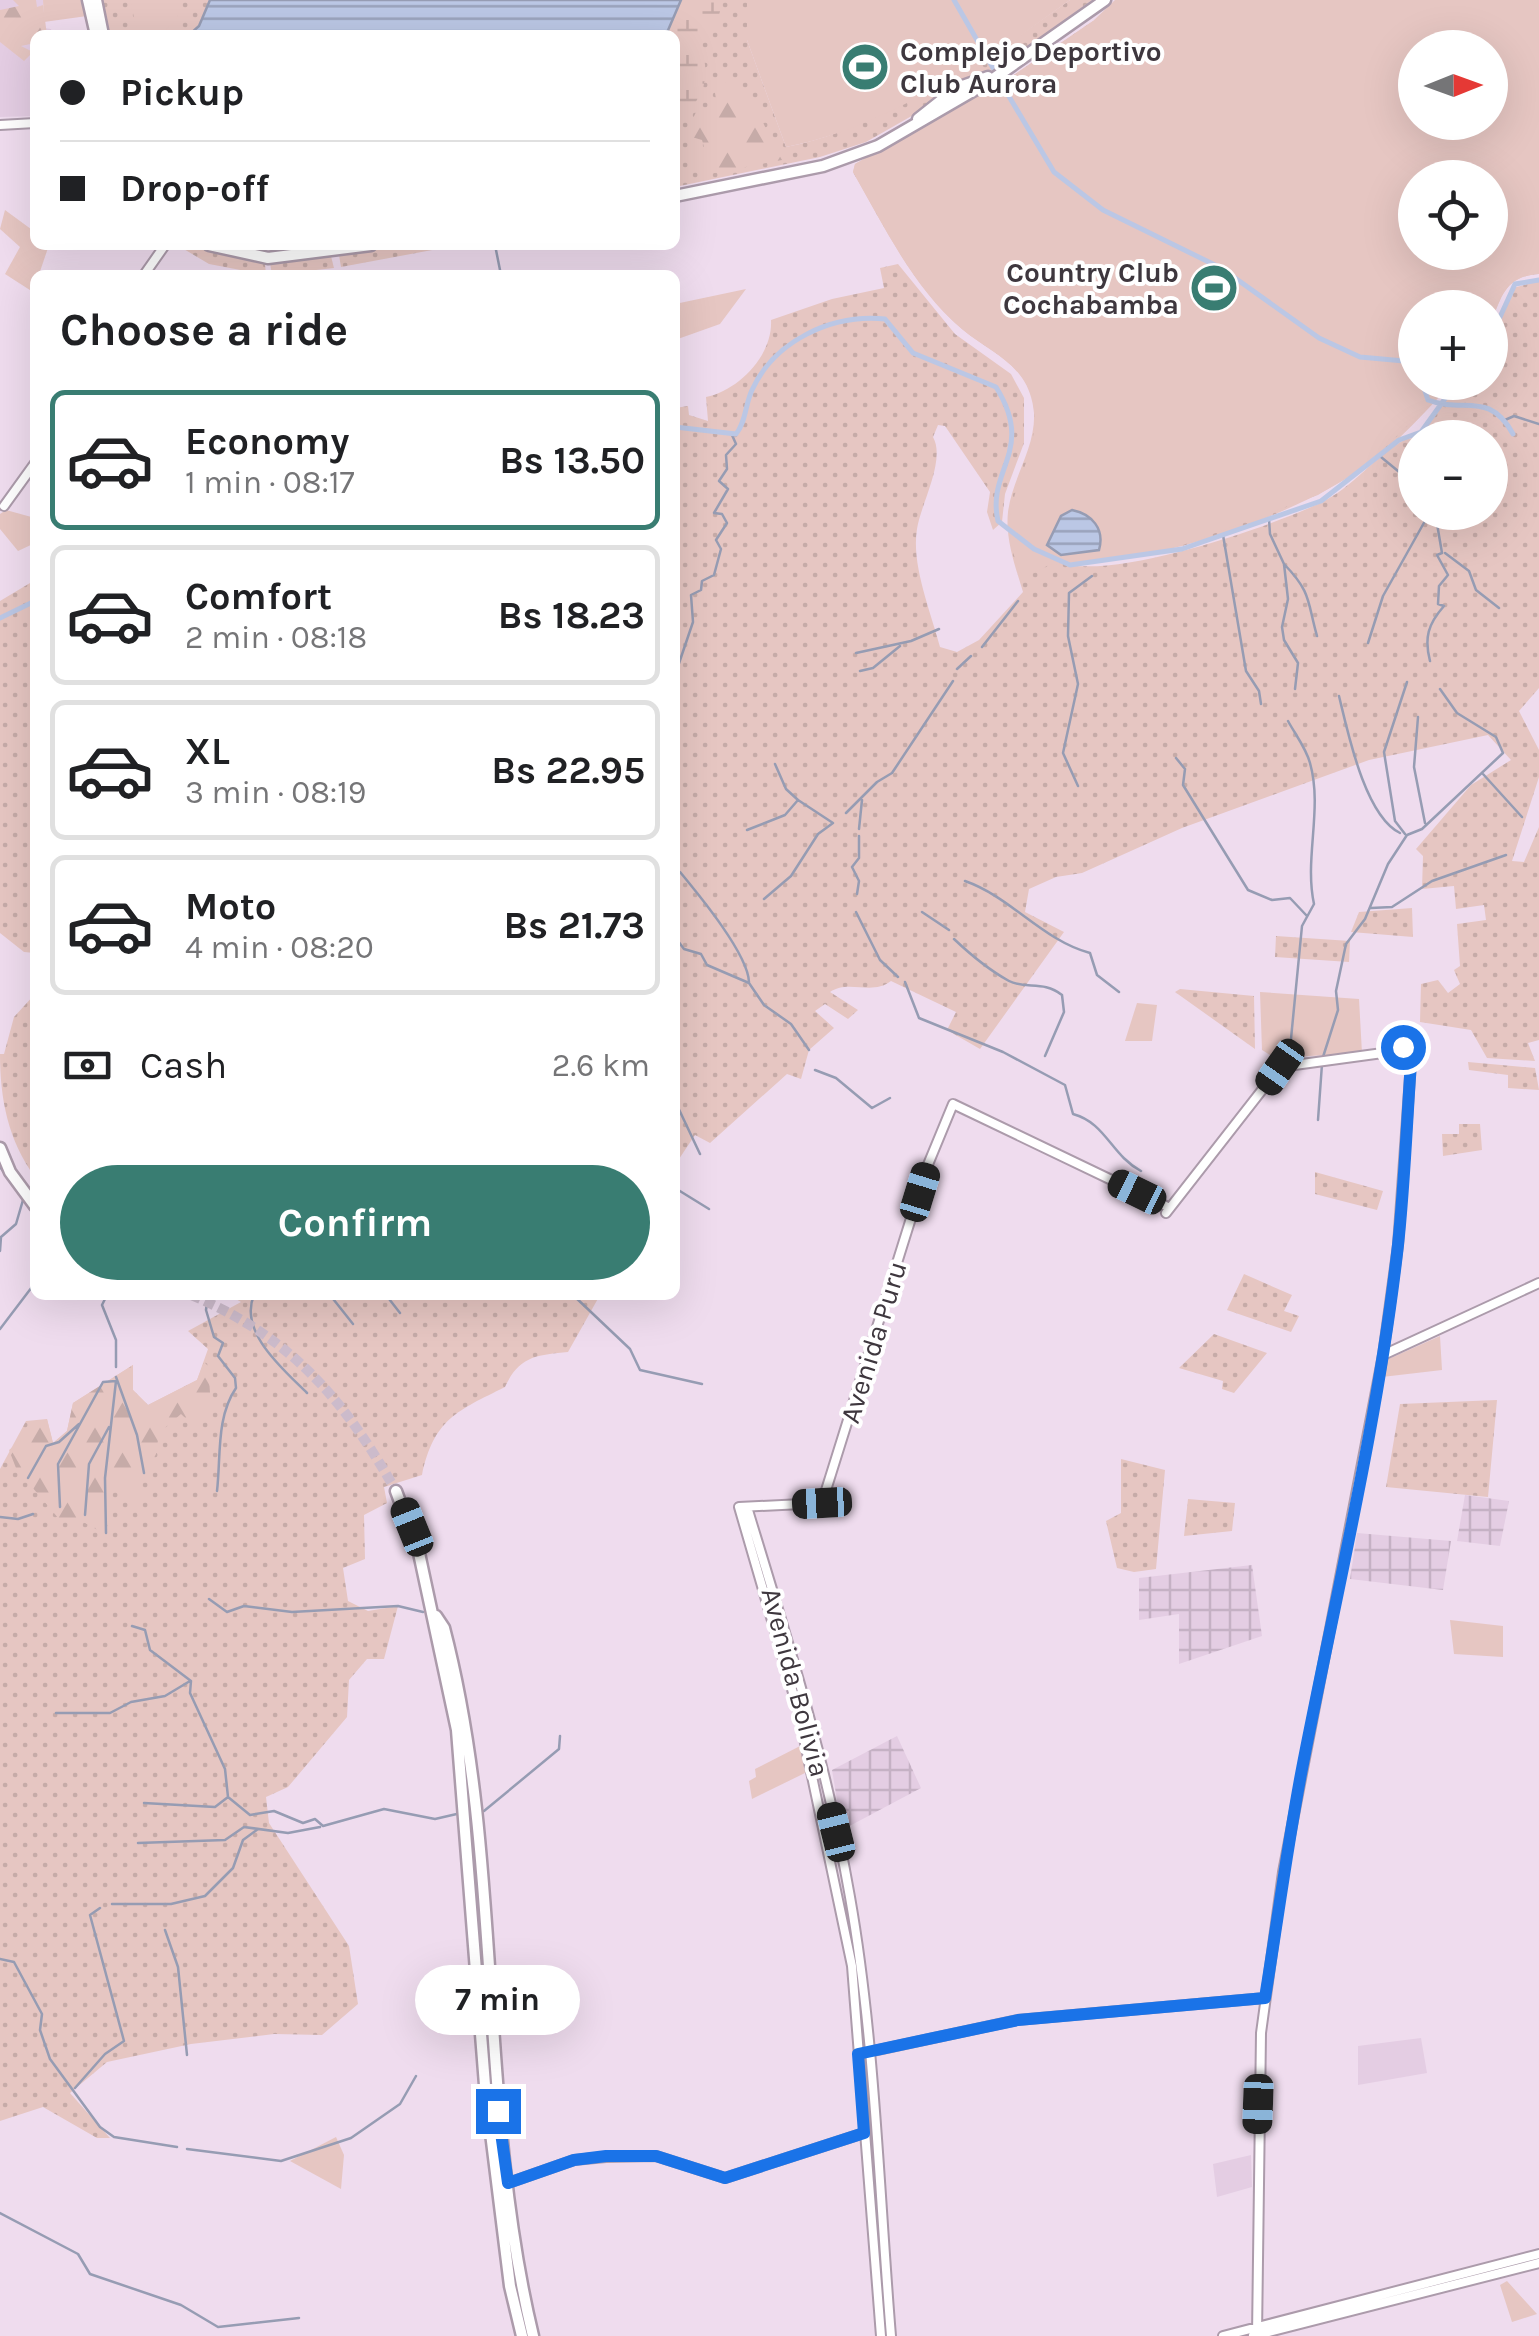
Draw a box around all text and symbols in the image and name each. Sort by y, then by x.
north arrow [1398,30,1508,140]
map controls [1398,30,1508,530]
place label: Complejo Deportivo Club Aurora [900,35,1162,100]
sports icon: Complejo Deportivo Club Aurora [839,41,891,93]
text: Pickup [120,70,244,115]
button: locate [1398,160,1508,270]
text: Drop-off [120,166,269,211]
place label: Country Club Cochabamba [1003,256,1179,321]
sports icon: Country Club Cochabamba [1188,262,1240,314]
button: + [1398,290,1508,400]
text: Choose a ride [60,304,348,356]
icon: car [65,415,155,505]
text: Economy [185,419,349,464]
button: − [1398,420,1508,530]
text: Bs 13.50 [499,438,645,483]
text: 1 min · 08:17 [185,464,355,501]
icon: car [65,570,155,660]
text: Comfort [185,574,332,619]
text: Bs 18.23 [498,593,645,638]
text: 2 min · 08:18 [185,619,367,656]
icon: car [65,725,155,815]
text: XL [185,729,230,774]
text: Bs 22.95 [491,748,645,793]
text: 3 min · 08:19 [185,774,366,811]
icon: car [65,880,155,970]
text: Moto [185,884,276,929]
text: Bs 21.73 [503,903,645,948]
text: 4 min · 08:20 [185,929,374,966]
route start [1381,1025,1426,1070]
car [1251,1034,1309,1100]
icon: cash [60,1038,115,1093]
text: Cash [140,1043,227,1088]
text: 2.6 km [552,1047,650,1084]
car [897,1159,943,1225]
button: Confirm [60,1165,650,1280]
car [1103,1165,1171,1219]
street label: Avenida Puru [833,1257,914,1427]
car [791,1486,853,1520]
car [387,1494,437,1560]
street label: Avenida Bolivia [754,1584,837,1780]
car [814,1799,858,1865]
callout: 7 min [416,1966,580,2036]
text: 7 min [455,1981,540,2018]
car [1242,2073,1274,2135]
route end [476,2089,521,2134]

